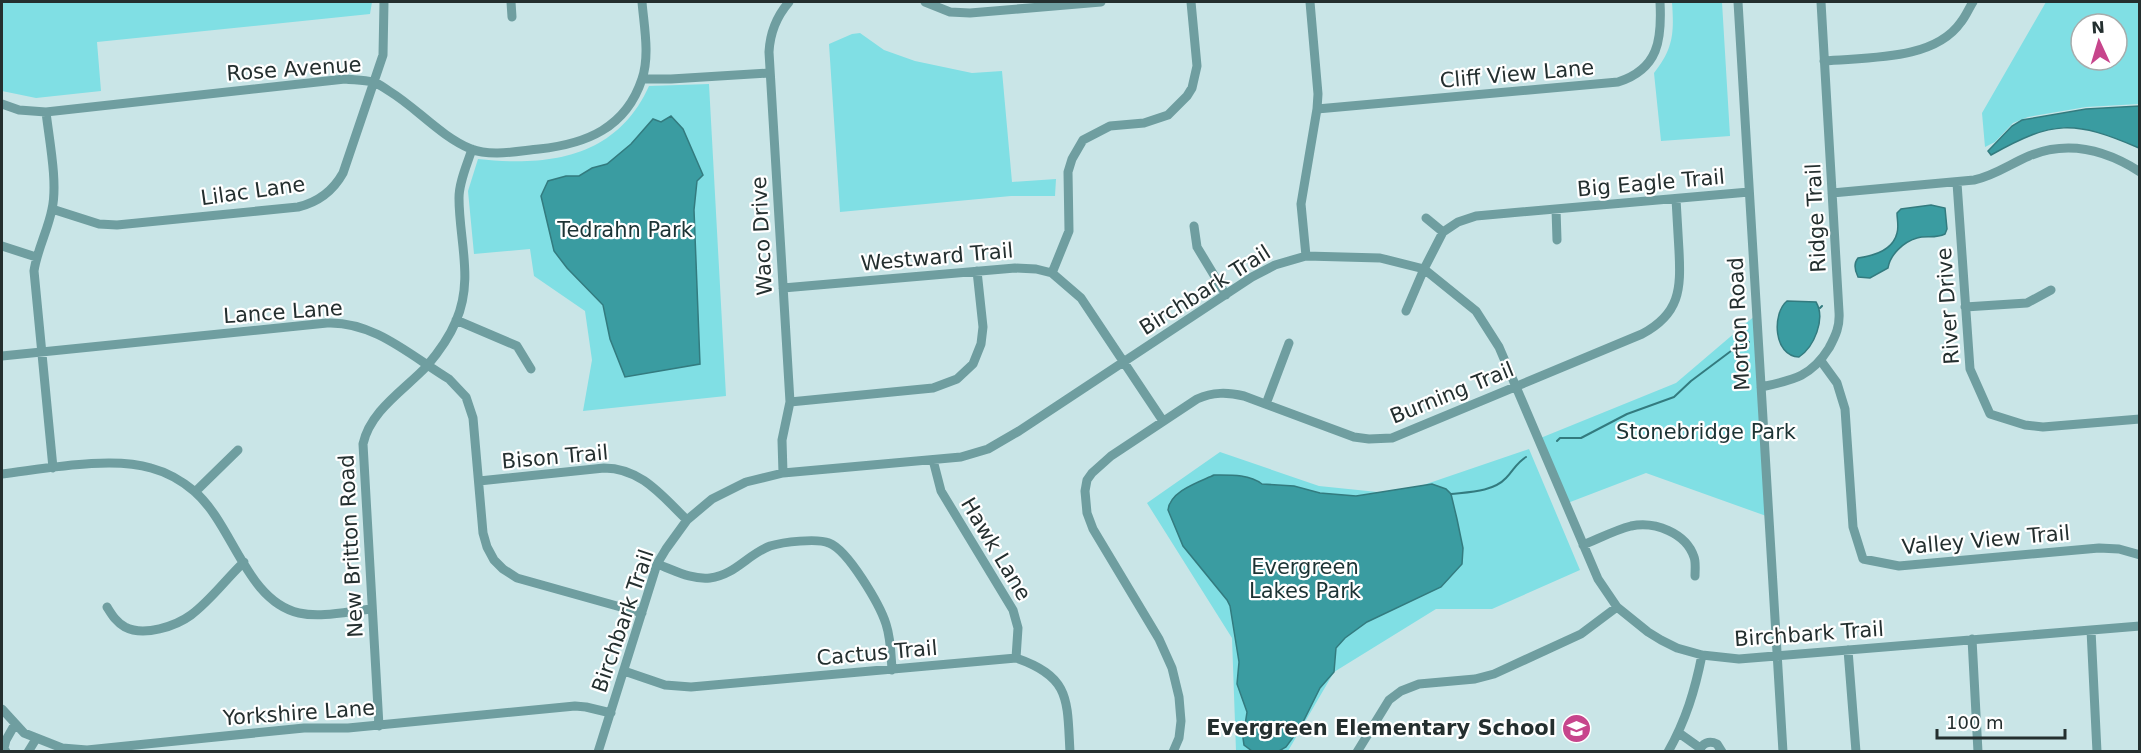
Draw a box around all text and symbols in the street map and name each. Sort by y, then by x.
north arrow [2069,12,2129,72]
text: N [2091,18,2105,37]
street label: Rose Avenue [226,52,362,86]
street label: Cliff View Lane [1439,55,1595,93]
street label: Ridge Trail [1801,163,1831,273]
street label: Big Eagle Trail [1576,165,1726,201]
street label: Lilac Lane [199,172,307,210]
street label: Waco Drive [747,176,777,296]
park label: Tedrahn Park [556,218,694,242]
street label: Westward Trail [860,238,1014,276]
street label: Birchbark Trail [1135,240,1275,340]
street label: River Drive [1932,247,1964,365]
street label: Morton Road [1724,257,1754,391]
street label: Lance Lane [222,296,344,328]
street label: Burning Trail [1387,357,1517,429]
park label: Stonebridge Park [1616,420,1797,444]
street label: Bison Trail [501,440,609,474]
street label: New Britton Road [334,454,368,638]
street label: Hawk Lane [956,493,1036,605]
street label: Valley View Trail [1901,521,2071,559]
street label: Birchbark Trail [587,546,659,696]
park label: Evergreen Lakes Park [1249,555,1362,603]
street label: Birchbark Trail [1733,617,1885,651]
street label: Cactus Trail [816,636,938,670]
street label: Yorkshire Lane [221,696,376,730]
scale bar [1937,702,2064,740]
school or university icon: Evergreen Elementary School [1561,712,1593,744]
text: 100 m [1946,712,2004,733]
place label: Evergreen Elementary School [1206,716,1556,740]

